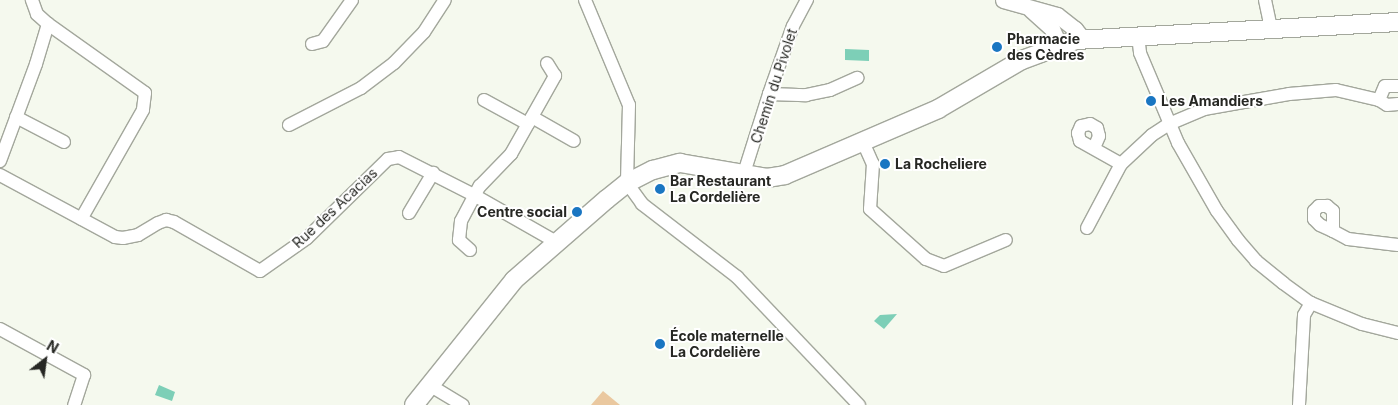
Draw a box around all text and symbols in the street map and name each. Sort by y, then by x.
street label: Chemin du Pivolet [748,26,800,146]
place label: Pharmacie des Cèdres [1007,31,1084,64]
marker: Pharmacie des Cèdres [991,41,1003,53]
place label: Les Amandiers [1161,93,1263,109]
marker: Les Amandiers [1145,95,1157,107]
place label: La Rocheliere [895,156,987,172]
marker: La Rocheliere [879,158,891,170]
street label: Rue des Acacias [289,164,381,252]
place label: Bar Restaurant La Cordelière [670,173,771,206]
marker: Bar Restaurant La Cordelière [654,183,666,195]
place label: Centre social [477,204,567,220]
marker: Centre social [571,206,583,218]
place label: École maternelle La Cordelière [670,328,784,361]
north arrow [20,335,70,385]
text: N [44,337,62,357]
marker: École maternelle La Cordelière [654,338,666,350]

